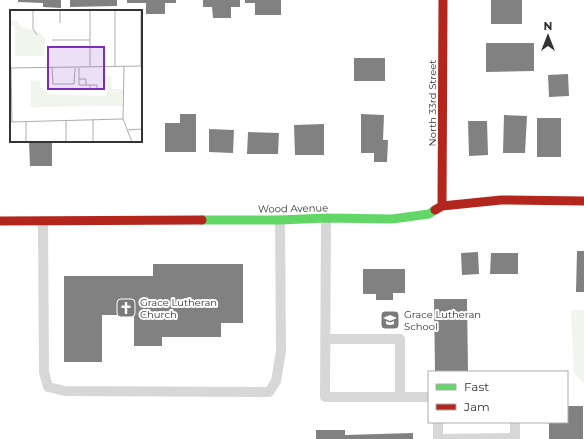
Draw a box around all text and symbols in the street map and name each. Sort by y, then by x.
inset map [10,10,142,142]
north arrow [528,16,568,56]
text: N [544,19,552,33]
street label: North 33rd Street [426,60,439,146]
street label: Wood Avenue [258,201,328,216]
place label: Grace Lutheran Church [140,296,217,321]
church icon: Grace Lutheran Church [115,297,137,319]
place label: Grace Lutheran School [404,308,481,333]
school or university icon: Grace Lutheran School [379,309,401,331]
legend [428,371,568,423]
text: Fast [464,379,489,394]
text: Jam [463,399,490,414]

